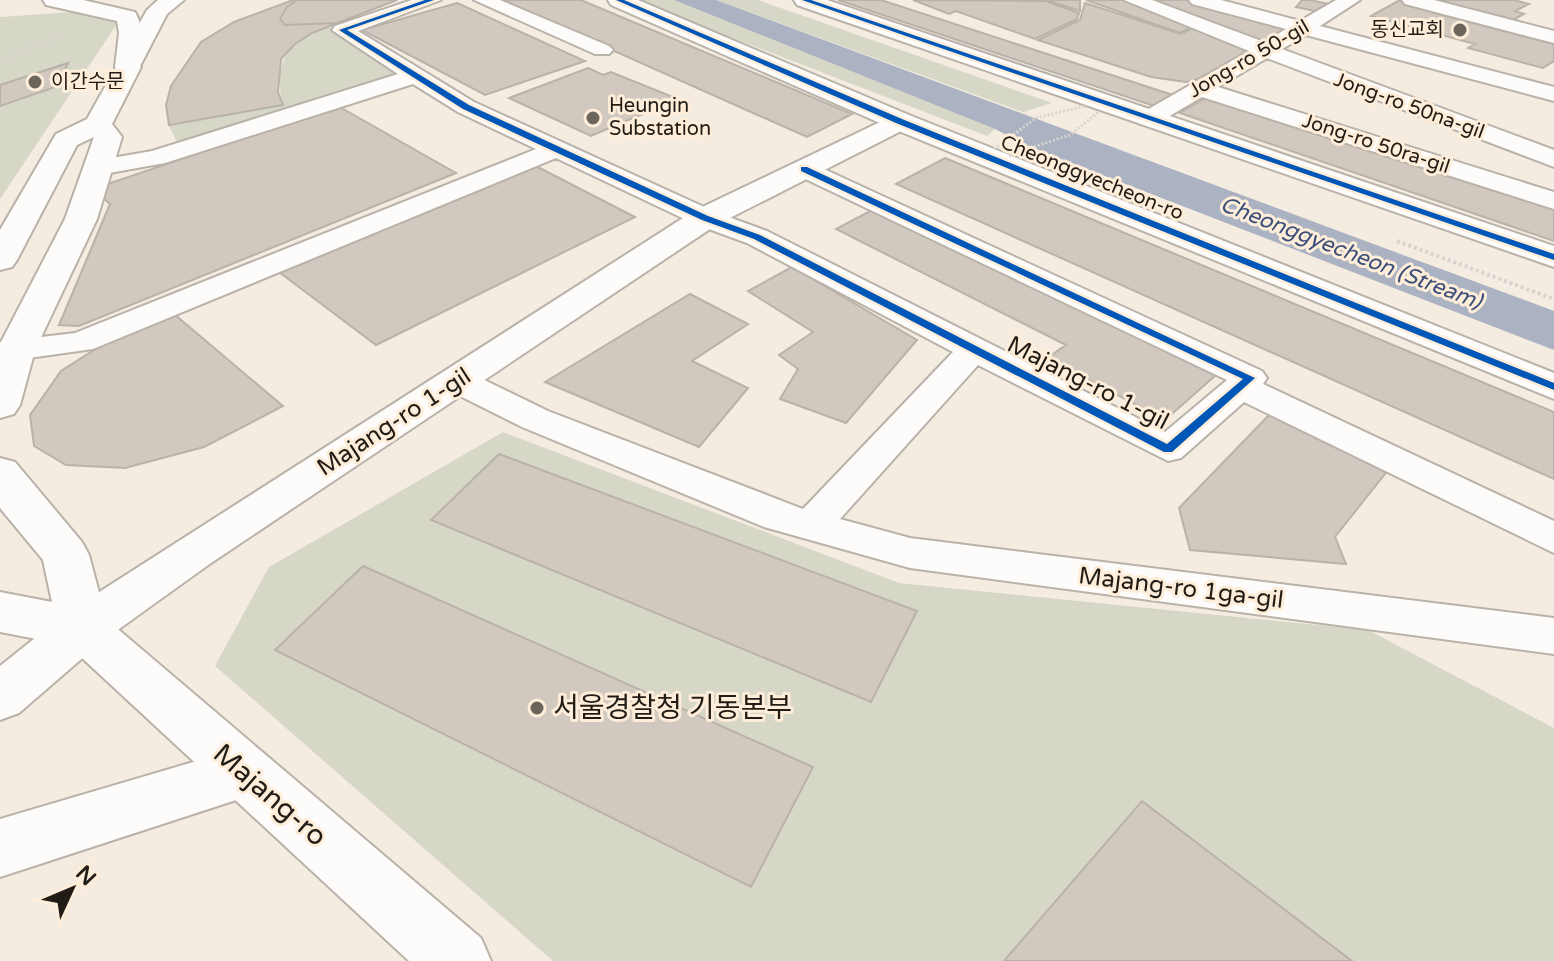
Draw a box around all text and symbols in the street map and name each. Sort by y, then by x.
street label: Jong-ro 50-gil [1185,15,1313,103]
place label: 동신교회 [1370,18,1444,42]
marker: 동신교회 [1451,21,1469,39]
street label: Jong-ro 50na-gil [1330,68,1488,144]
place label: 이간수문 [51,70,125,94]
marker: 이간수문 [26,73,44,91]
place label: Heungin Substation [609,94,711,141]
marker: Heungin Substation [584,109,602,127]
street label: Jong-ro 50ra-gil [1299,109,1453,179]
street label: Cheonggyecheon-ro [997,130,1187,226]
water label: Cheonggyecheon (Stream) [1217,191,1487,316]
street label: Majang-ro 1-gil [1002,330,1174,436]
street label: Majang-ro 1-gil [312,362,476,482]
street label: Majang-ro 1ga-gil [1077,561,1285,615]
place label: 서울경찰청 기동본부 [553,691,792,725]
marker: 서울경찰청 기동본부 [528,699,546,717]
street label: Majang-ro [206,737,334,853]
north arrow [32,849,112,929]
text: N [70,860,101,891]

